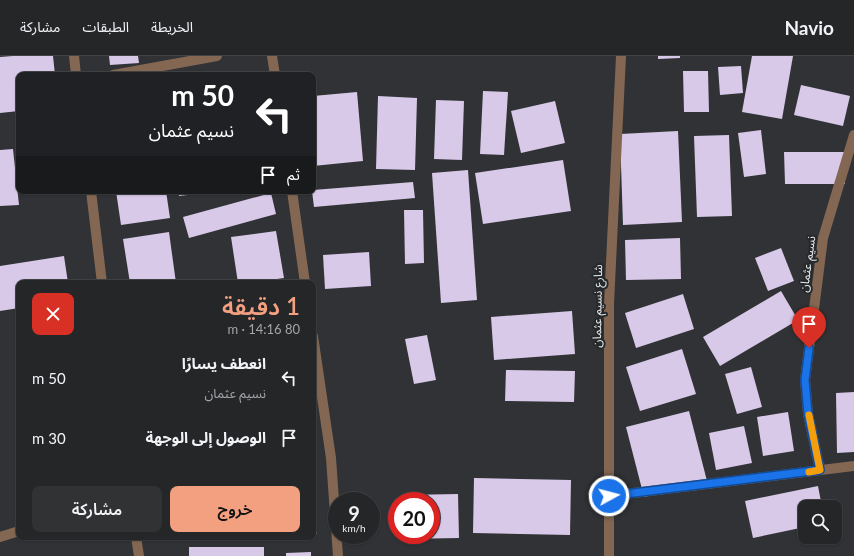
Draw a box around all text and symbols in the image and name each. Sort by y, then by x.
text: Navio [784,16,834,39]
text: مشاركة [20,18,60,35]
text: الطبقات [82,18,129,35]
text: الخريطة [151,18,193,35]
text: 50 m [171,78,234,112]
icon: left [248,88,300,140]
text: نسيم عثمان [149,119,234,141]
icon: arrive [257,164,279,186]
text: ثم [287,165,300,183]
street label: نسيم عثمان [796,235,820,293]
street label: شارع نسيم عثمان [589,264,607,348]
text: 1 دقيقة [222,291,300,320]
button: close [32,293,74,335]
pin [792,307,826,348]
icon: arrive [798,313,820,335]
text: 80 m · 14:16 [227,321,300,337]
text: انعطف يسارًا [182,354,266,372]
icon: left [278,367,300,389]
text: 50 m [32,369,66,387]
text: نسيم عثمان [204,385,266,401]
icon: arrive [278,427,300,449]
text: الوصول إلى الوجهة [145,428,266,446]
text: 30 m [32,429,66,447]
position arrow [588,475,630,517]
button: مشاركة [32,486,162,532]
button: خروج [170,486,300,532]
speed limit sign: 20 [388,492,440,544]
map controls [798,500,842,544]
button: search [798,500,842,544]
text: 9 [348,501,360,525]
text: km/h [342,522,366,534]

